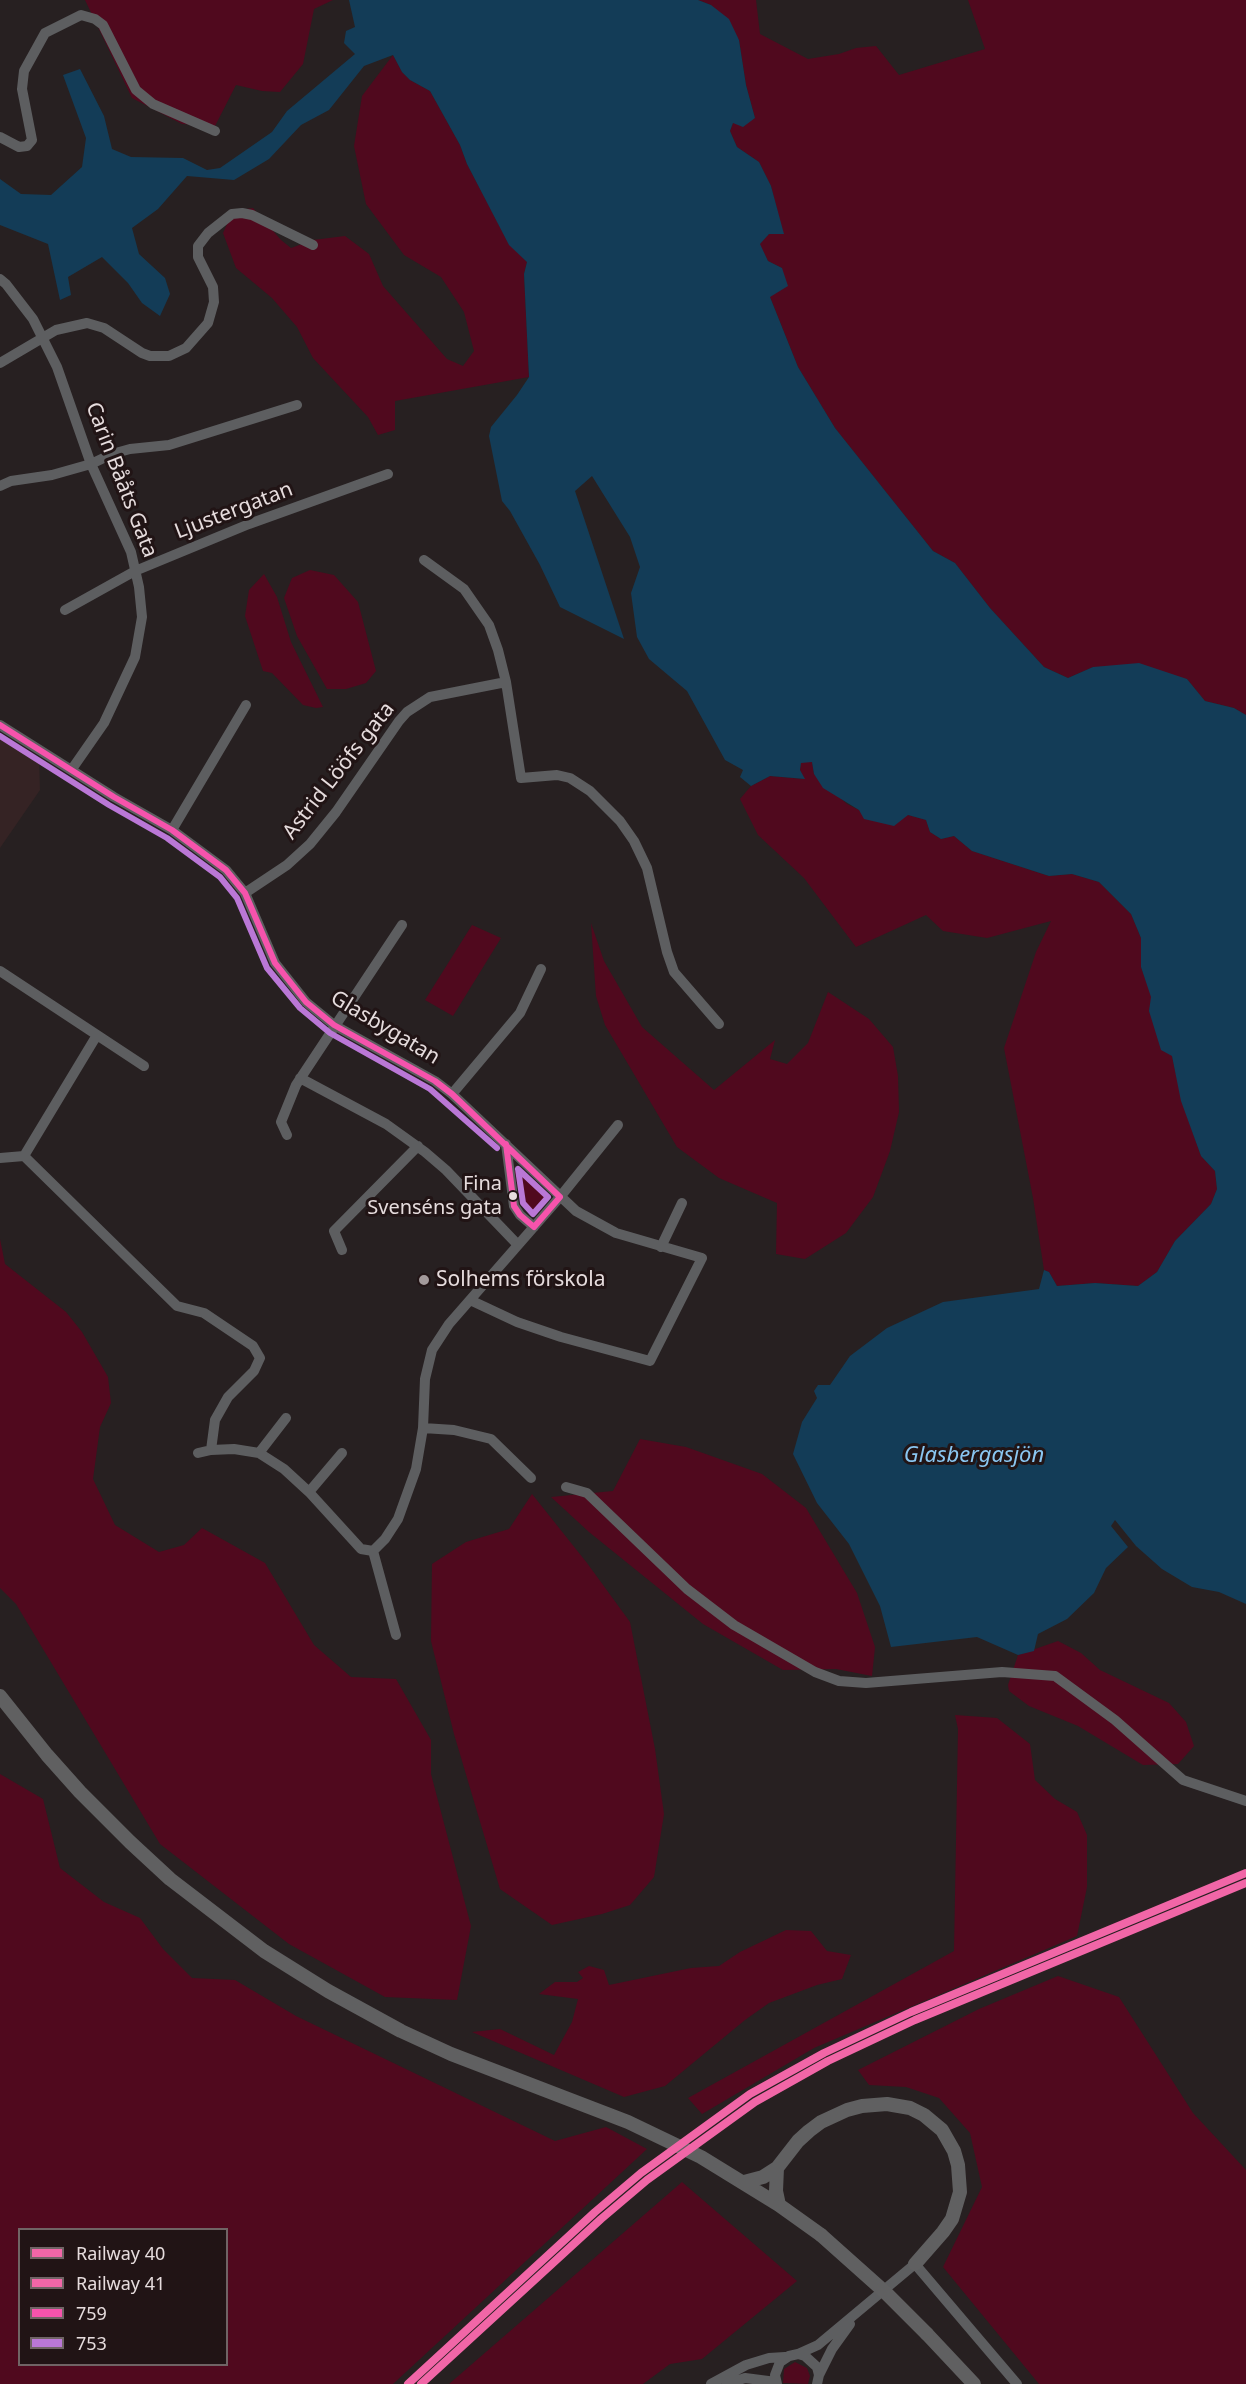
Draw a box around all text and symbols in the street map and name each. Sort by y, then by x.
street label: Carin Bååts Gata [80,399,162,561]
street label: Ljustergatan [171,477,297,545]
street label: Astrid Lööfs gata [278,698,400,844]
street label: Glasbygatan [326,986,444,1070]
place label: Fina Svenséns gata [367,1172,502,1219]
marker: Fina Svenséns gata [507,1190,519,1202]
place label: Solhems förskola [436,1267,605,1293]
marker: Solhems förskola [417,1273,431,1287]
water label: Glasbergasjön [904,1443,1044,1469]
legend [18,2228,228,2366]
text: Railway 40 [76,2241,165,2265]
text: Railway 41 [76,2271,165,2295]
text: 759 [76,2301,107,2325]
text: 753 [76,2331,107,2355]

